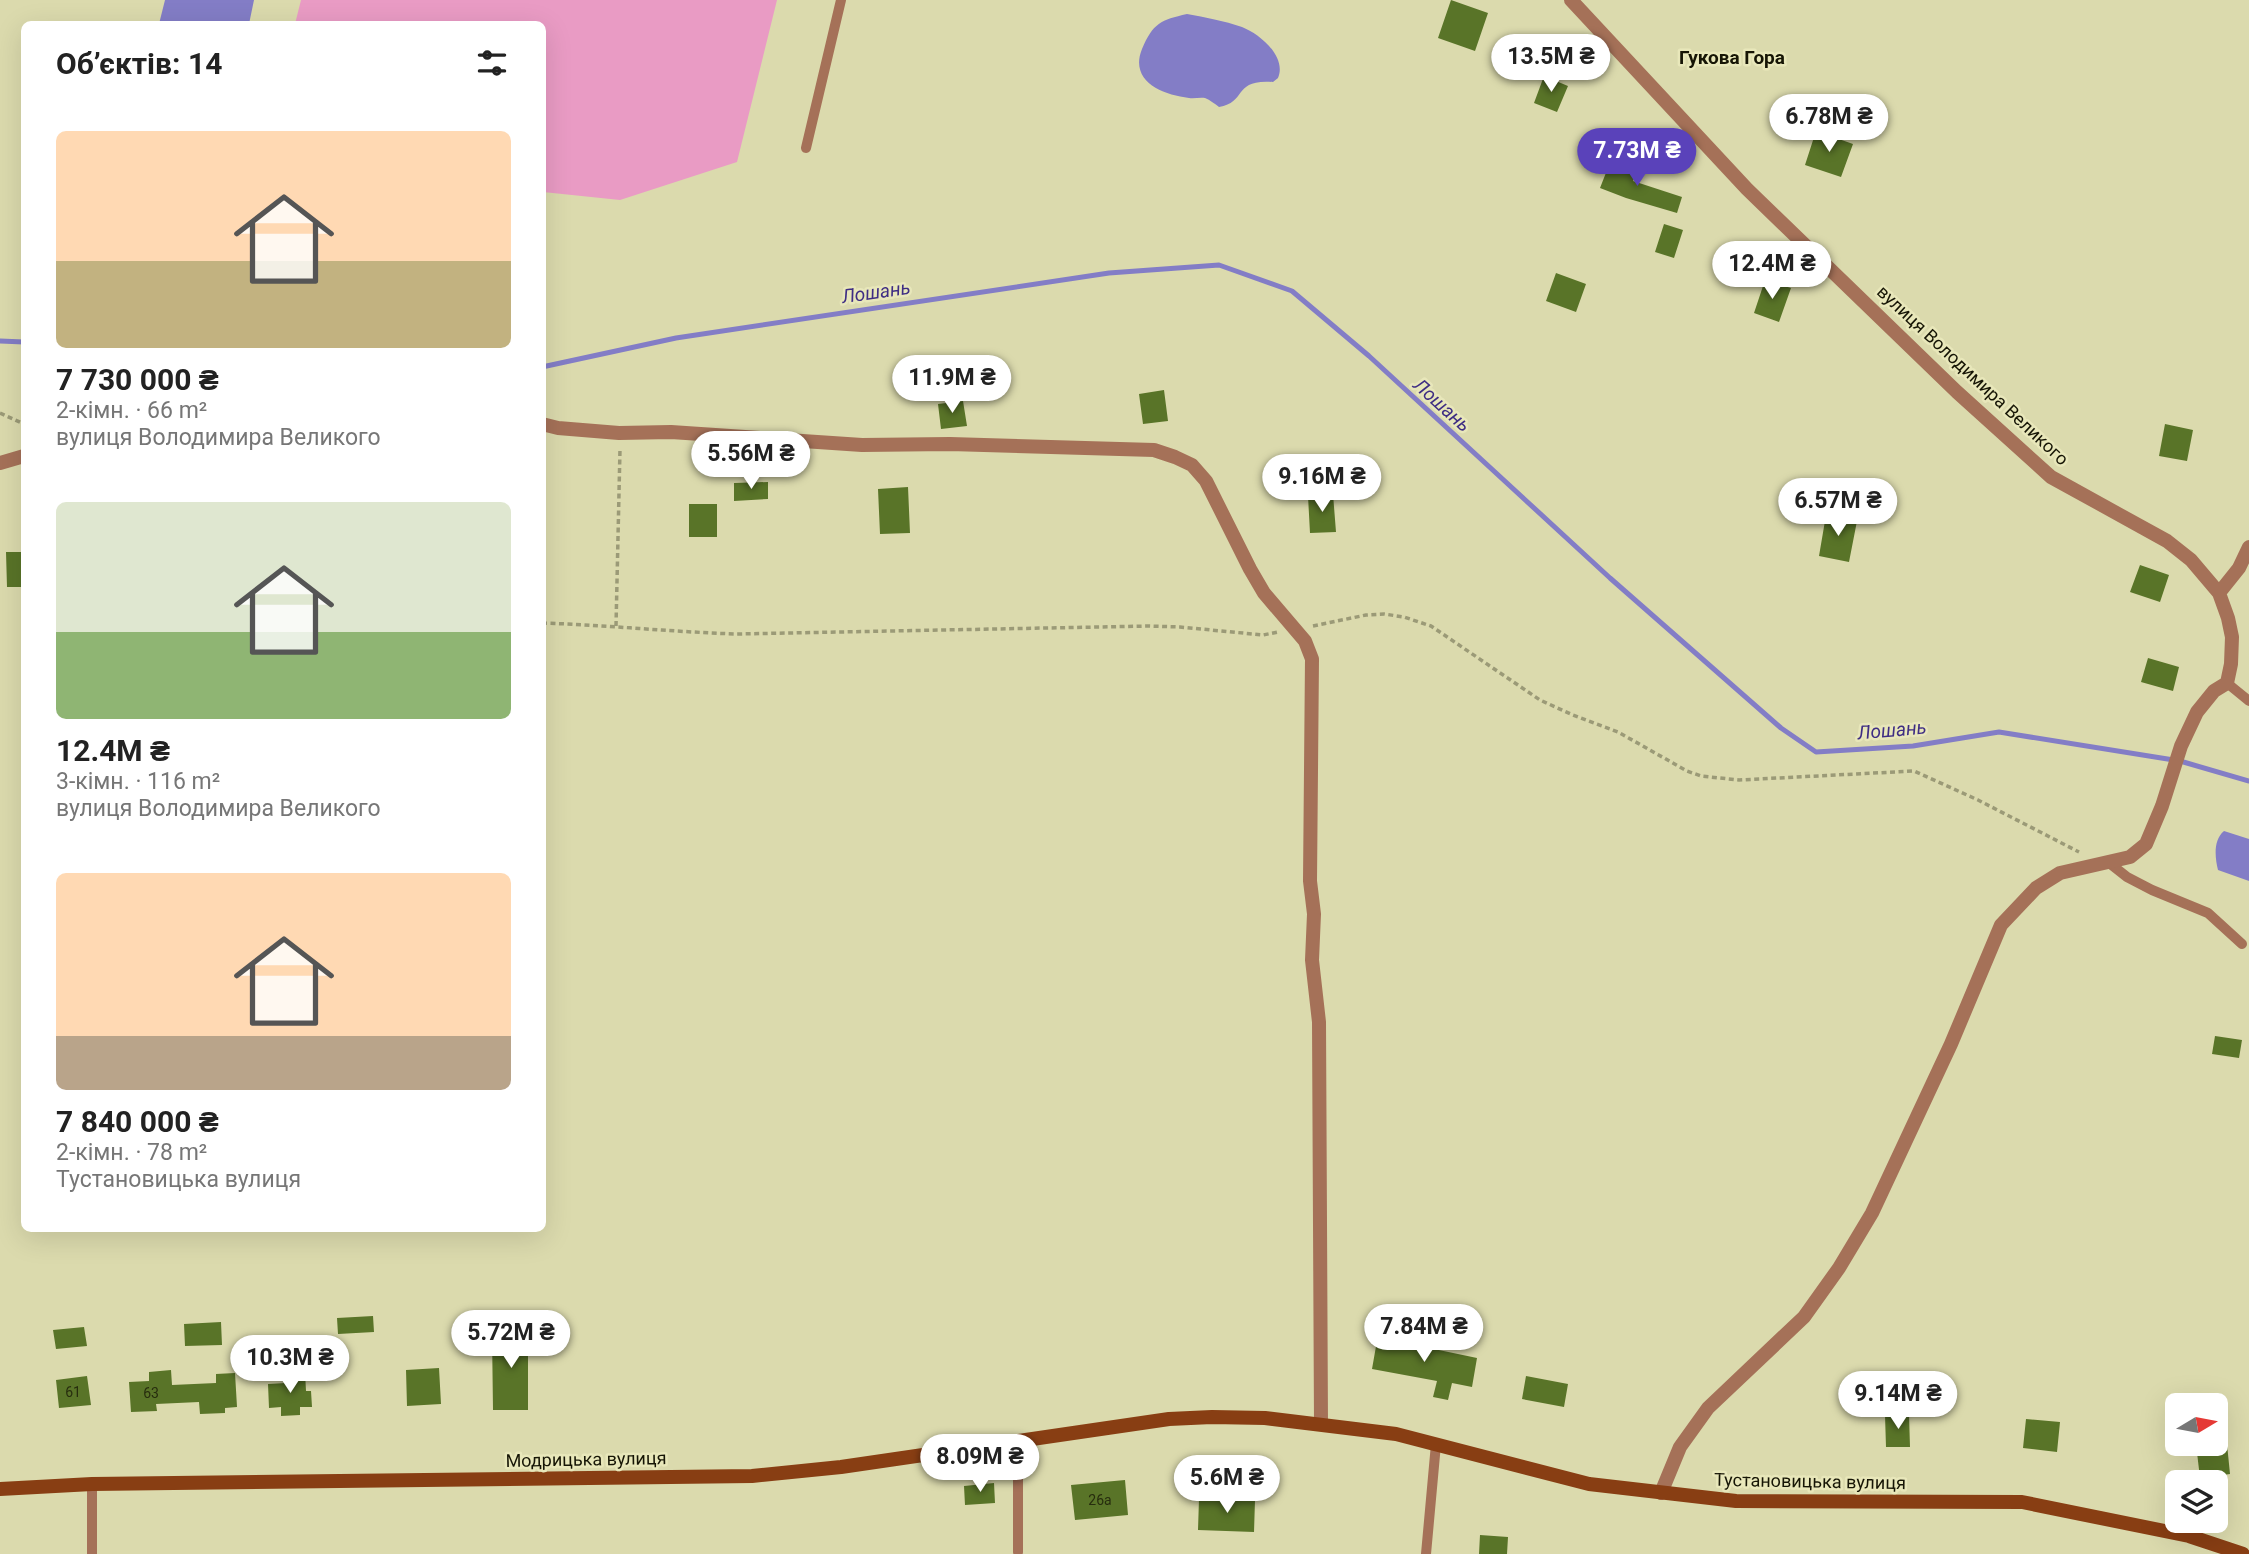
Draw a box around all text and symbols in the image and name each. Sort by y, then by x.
pin: 13.5M ₴ [1486,34,1616,94]
text: 13.5M ₴ [1507,43,1595,70]
icon: filters [473,44,511,82]
text: Об’єктів: 14 [56,46,222,81]
district label: Гукова Гора [1679,46,1785,69]
pin: 6.78M ₴ [1764,94,1894,154]
text: 6.78M ₴ [1785,103,1873,130]
pin: 7.73M ₴ [1572,128,1702,188]
text: 7.73M ₴ [1593,137,1681,164]
icon: home [221,176,347,302]
pin: 12.4M ₴ [1707,242,1837,301]
text: 12.4M ₴ [1728,250,1816,277]
water label: Лошань [839,276,912,308]
street label: вулиця Володимира Великого [1873,281,2073,469]
pin: 11.9M ₴ [887,356,1017,415]
text: 7 730 000 ₴ [56,362,219,397]
text: 11.9M ₴ [908,364,996,391]
water label: Лошань [1408,373,1475,437]
text: 2-кімн. · 66 m² [56,397,207,424]
text: вулиця Володимира Великого [56,424,381,451]
pin: 5.56M ₴ [686,432,816,491]
text: 5.56M ₴ [707,440,795,467]
pin: 9.16M ₴ [1257,454,1387,514]
text: 9.16M ₴ [1278,463,1366,490]
pin: 6.57M ₴ [1773,478,1903,538]
text: 6.57M ₴ [1794,487,1882,514]
icon: home [221,547,347,673]
water label: Лошань [1856,716,1927,745]
text: 12.4M ₴ [56,733,170,768]
text: 3-кімн. · 116 m² [56,768,220,795]
text: вулиця Володимира Великого [56,795,381,822]
icon: home [221,918,347,1044]
text: 7 840 000 ₴ [56,1104,219,1139]
text: 2-кімн. · 78 m² [56,1139,207,1166]
text: Тустановицька вулиця [56,1166,301,1193]
pin: 7.84M ₴ [1359,1304,1489,1364]
pin: 5.72M ₴ [446,1310,576,1370]
text: 7.84M ₴ [1380,1313,1468,1340]
text: 5.72M ₴ [467,1319,555,1346]
pin: 10.3M ₴ [225,1336,355,1395]
text: 10.3M ₴ [246,1344,334,1371]
pin: 9.14M ₴ [1833,1372,1963,1431]
text: 9.14M ₴ [1854,1380,1942,1407]
house number: 61 [65,1384,81,1400]
house number: 63 [143,1385,159,1401]
north arrow [2165,1393,2228,1456]
map controls [2165,1393,2228,1533]
pin: 8.09M ₴ [915,1434,1045,1494]
text: 8.09M ₴ [936,1443,1024,1470]
street label: Модрицька вулиця [505,1447,667,1471]
pin: 5.6M ₴ [1170,1456,1284,1515]
text: 5.6M ₴ [1190,1464,1264,1491]
street label: Тустановицька вулиця [1714,1469,1906,1493]
button: layers [2165,1470,2228,1533]
house number: 26а [1088,1492,1112,1508]

